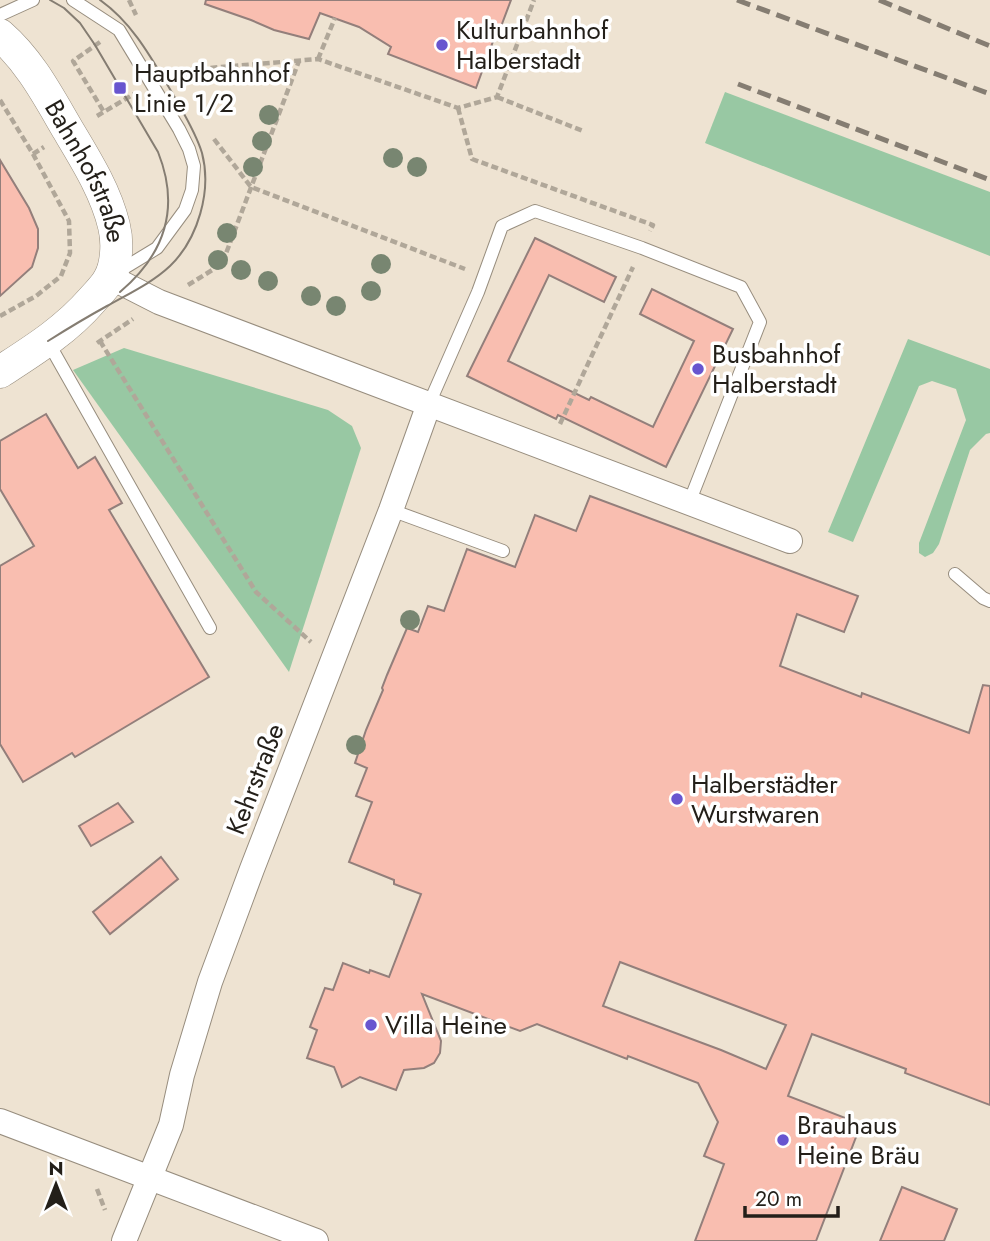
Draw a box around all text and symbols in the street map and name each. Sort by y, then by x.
place label: Kulturbahnhof Halberstadt [456,11,609,79]
marker: Kulturbahnhof Halberstadt [434,37,450,53]
place label: Hauptbahnhof Linie 1/2 [134,54,290,122]
marker: Hauptbahnhof Linie 1/2 [112,80,128,96]
street label: Bahnhofstraße [35,92,135,244]
place label: Busbahnhof Halberstadt [712,335,841,403]
marker: Busbahnhof Halberstadt [690,361,706,377]
street label: Kehrstraße [216,718,294,840]
place label: Halberstädter Wurstwaren [691,765,838,833]
marker: Halberstädter Wurstwaren [669,791,685,807]
place label: Villa Heine [385,1006,507,1044]
marker: Villa Heine [363,1017,379,1033]
place label: Brauhaus Heine Bräu [797,1106,920,1174]
marker: Brauhaus Heine Bräu [775,1132,791,1148]
north arrow [21,1150,91,1220]
text: N [48,1155,64,1182]
scale bar [745,1174,838,1218]
text: 20 m [755,1184,802,1214]

